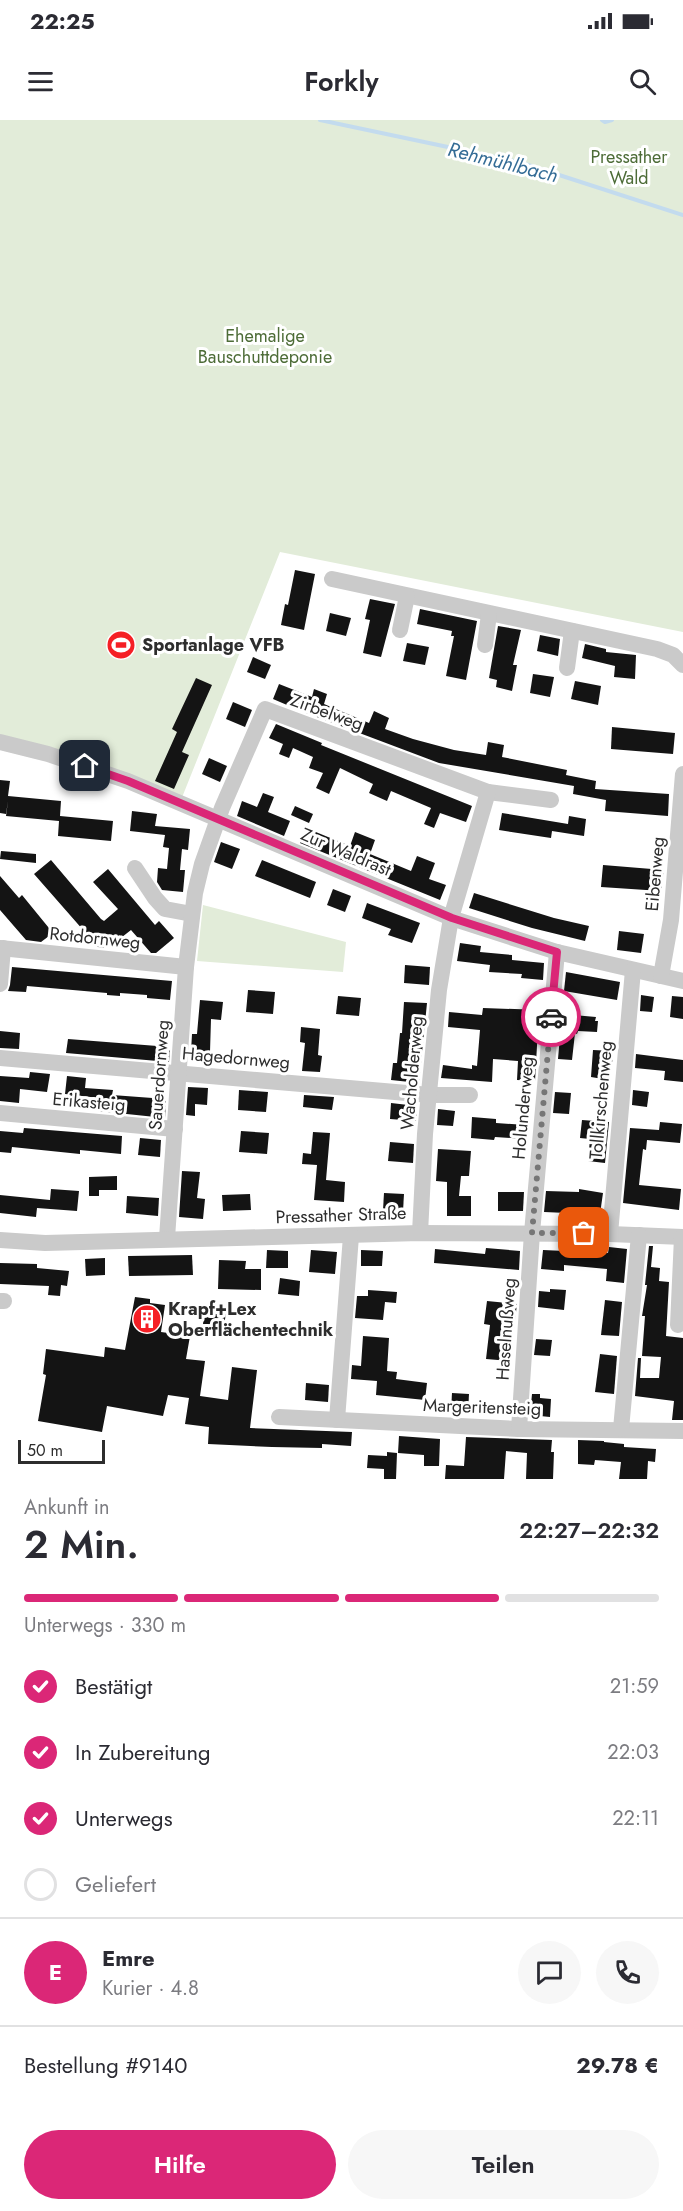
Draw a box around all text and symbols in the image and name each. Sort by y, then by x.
text: 22:25 [30,5,95,37]
text: Forkly [304,62,379,101]
icon: menu [24,65,57,98]
icon: search [626,65,659,98]
water label: Rehmühlbach [445,135,561,190]
park label: Pressather Wald [590,144,668,191]
park label: Ehemalige Bauschuttdeponie [198,323,332,370]
sports icon: Sportanlage VFB [105,629,137,661]
place label: Sportanlage VFB [142,632,285,658]
street label: Zirbelweg [287,687,367,737]
pin [59,740,110,791]
icon: home [68,749,101,782]
street label: Zur Waldrast [297,821,396,883]
street label: Eibenweg [639,836,671,912]
street label: Rotdornweg [48,920,142,956]
courier [521,987,581,1047]
icon: car [535,1001,568,1034]
street label: Wacholderweg [394,1015,430,1131]
street label: Sauerdornweg [142,1019,176,1131]
street label: Hagedornweg [181,1040,291,1076]
street label: Tollkirschenweg [583,1040,619,1160]
street label: Holunderweg [506,1055,540,1161]
street label: Erikasteig [51,1086,127,1118]
street label: Pressather Straße [275,1200,407,1230]
pin [558,1207,609,1258]
icon: bag [567,1216,600,1249]
street label: Haselnußweg [489,1277,523,1381]
place label: Krapf+Lex Oberflächentechnik [168,1296,334,1343]
building icon: Krapf+Lex Oberflächentechnik [131,1303,163,1335]
street label: Margeritensteig [422,1392,542,1422]
scale bar [18,1437,105,1464]
text: 50 m [27,1439,63,1462]
text: Ankunft in [24,1493,110,1522]
text: 22:27–22:32 [519,1514,659,1546]
text: 2 Min. [24,1516,139,1573]
text: Unterwegs · 330 m [24,1611,186,1640]
icon: check [24,1670,57,1703]
text: Bestätigt [75,1670,152,1702]
text: 21:59 [610,1672,659,1701]
icon: check [24,1736,57,1769]
text: In Zubereitung [75,1736,210,1768]
text: 22:03 [607,1738,659,1767]
icon: check [24,1802,57,1835]
text: Unterwegs [75,1802,173,1834]
text: 22:11 [612,1804,659,1833]
text: Geliefert [75,1868,156,1900]
button: chat [518,1941,581,2004]
button: phone [596,1941,659,2004]
text: Emre [102,1942,155,1974]
text: E [49,1956,62,1988]
text: Kurier · 4.8 [102,1974,199,2003]
text: Bestellung #9140 [24,2049,187,2081]
text: 29.78 € [576,2049,659,2081]
button: Hilfe [24,2130,336,2199]
button: Teilen [348,2130,659,2199]

